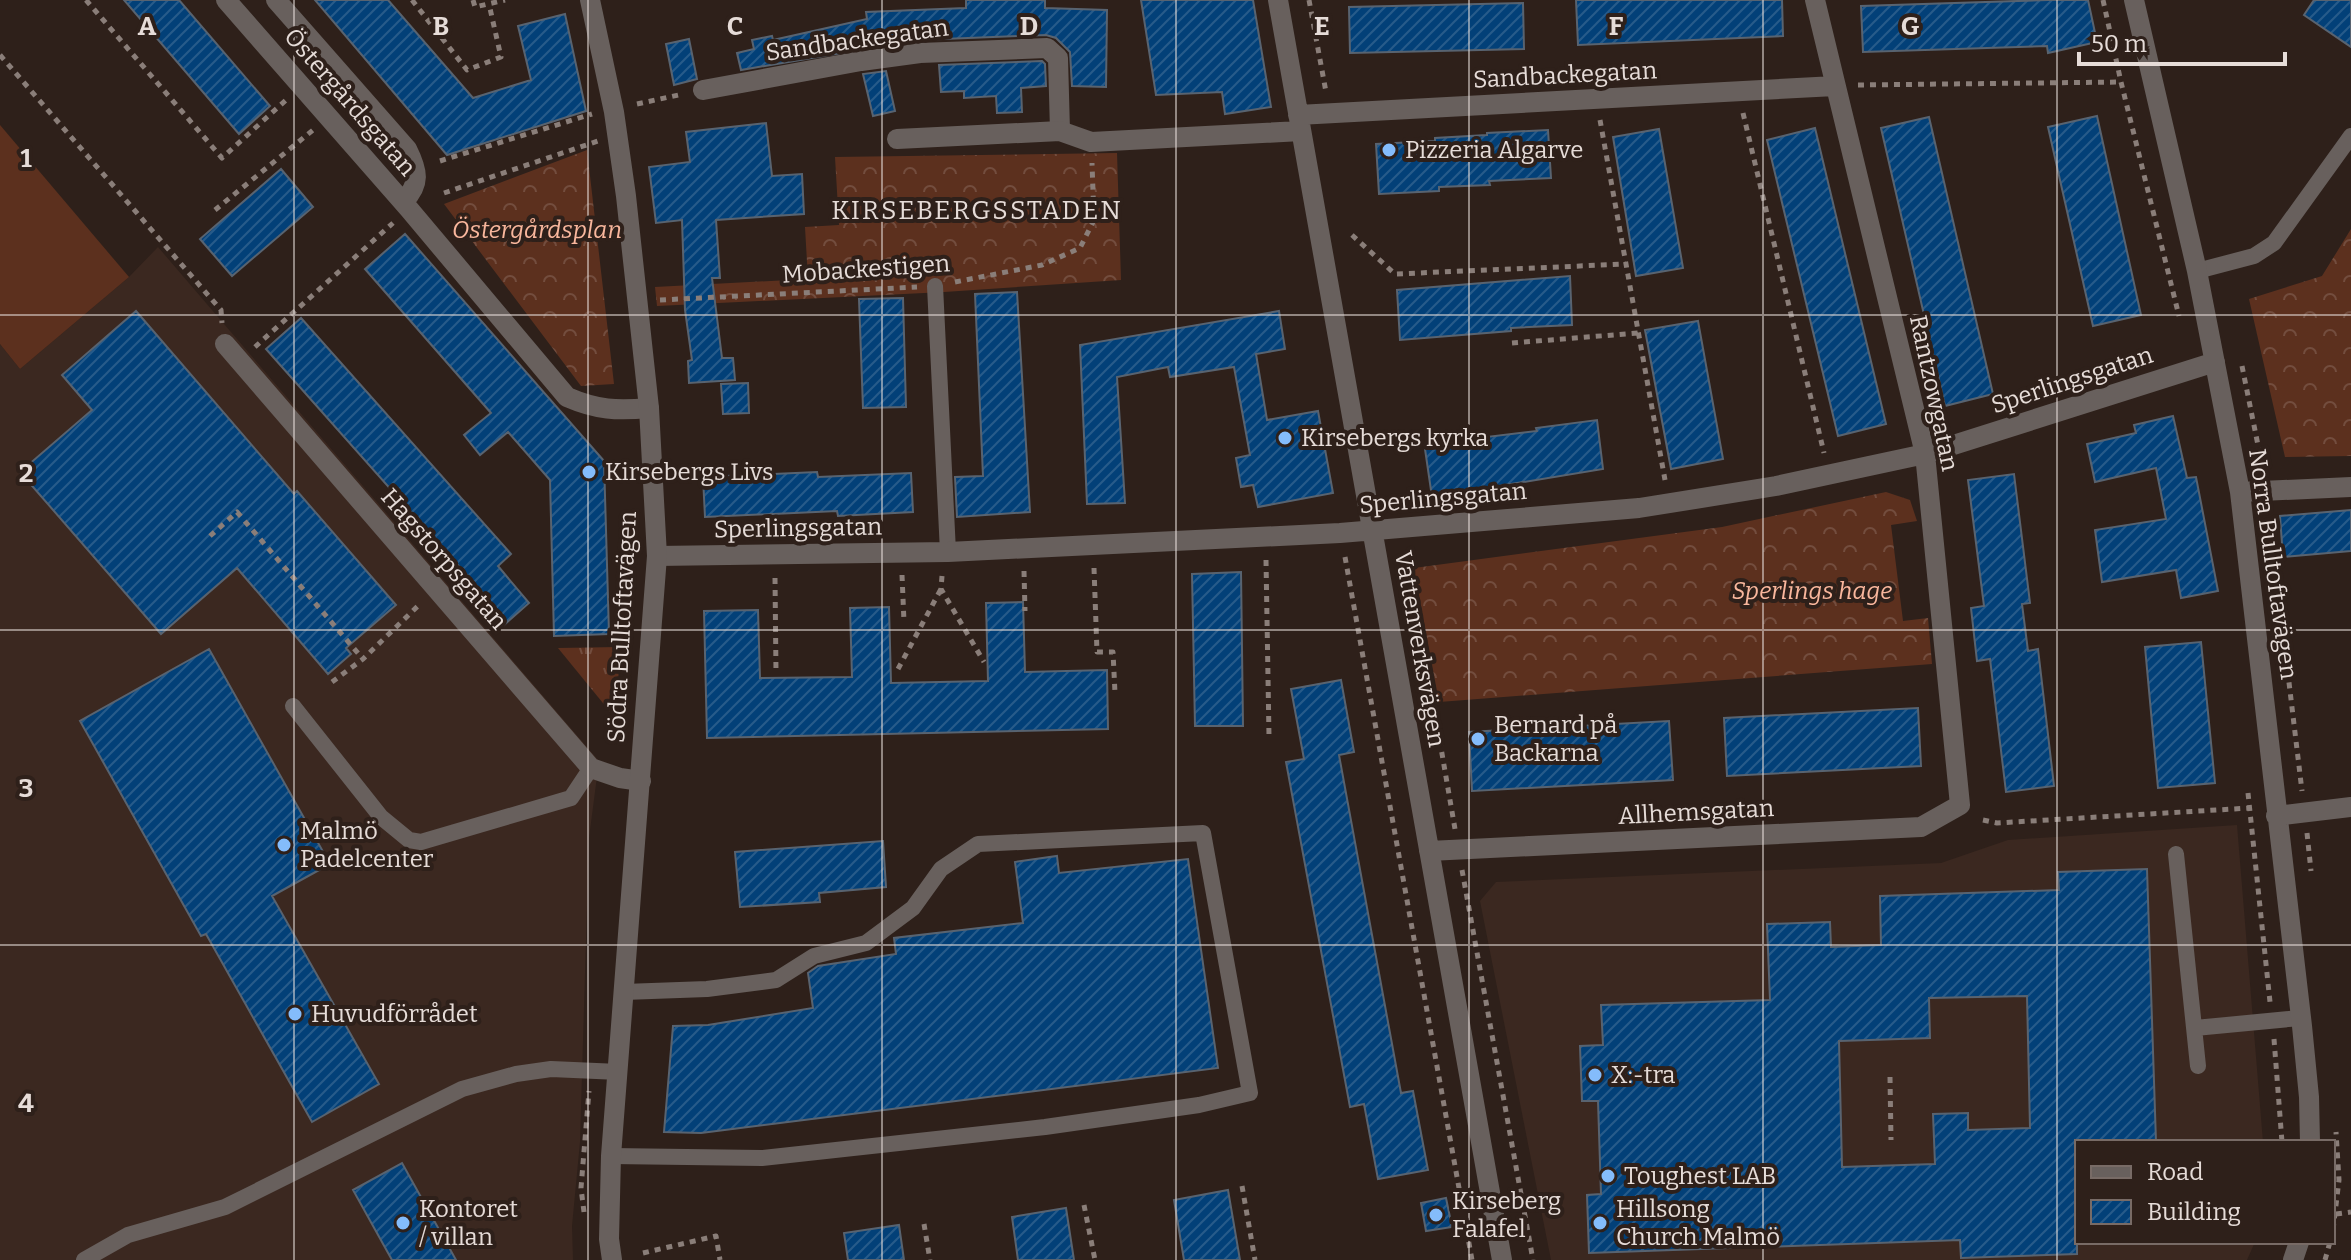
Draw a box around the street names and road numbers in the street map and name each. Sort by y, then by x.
street label: Sandbackegatan [764,13,950,67]
street label: Östergårdsgatan [278,23,422,181]
street label: Sandbackegatan [1472,56,1658,94]
street label: Mobackestigen [781,249,951,289]
street label: Rantzowgatan [1904,312,1964,474]
street label: Sperlingsgatan [1988,341,2156,419]
street label: Norra Bulltoftavägen [2243,447,2303,681]
street label: Sperlingsgatan [1358,477,1528,519]
street label: Hagstorpsgatan [375,483,513,635]
street label: Södra Bulltoftavägen [602,510,642,744]
street label: Sperlingsgatan [714,513,882,543]
street label: Vattenverksvägen [1389,549,1451,749]
street label: Allhemsgatan [1617,794,1775,830]

